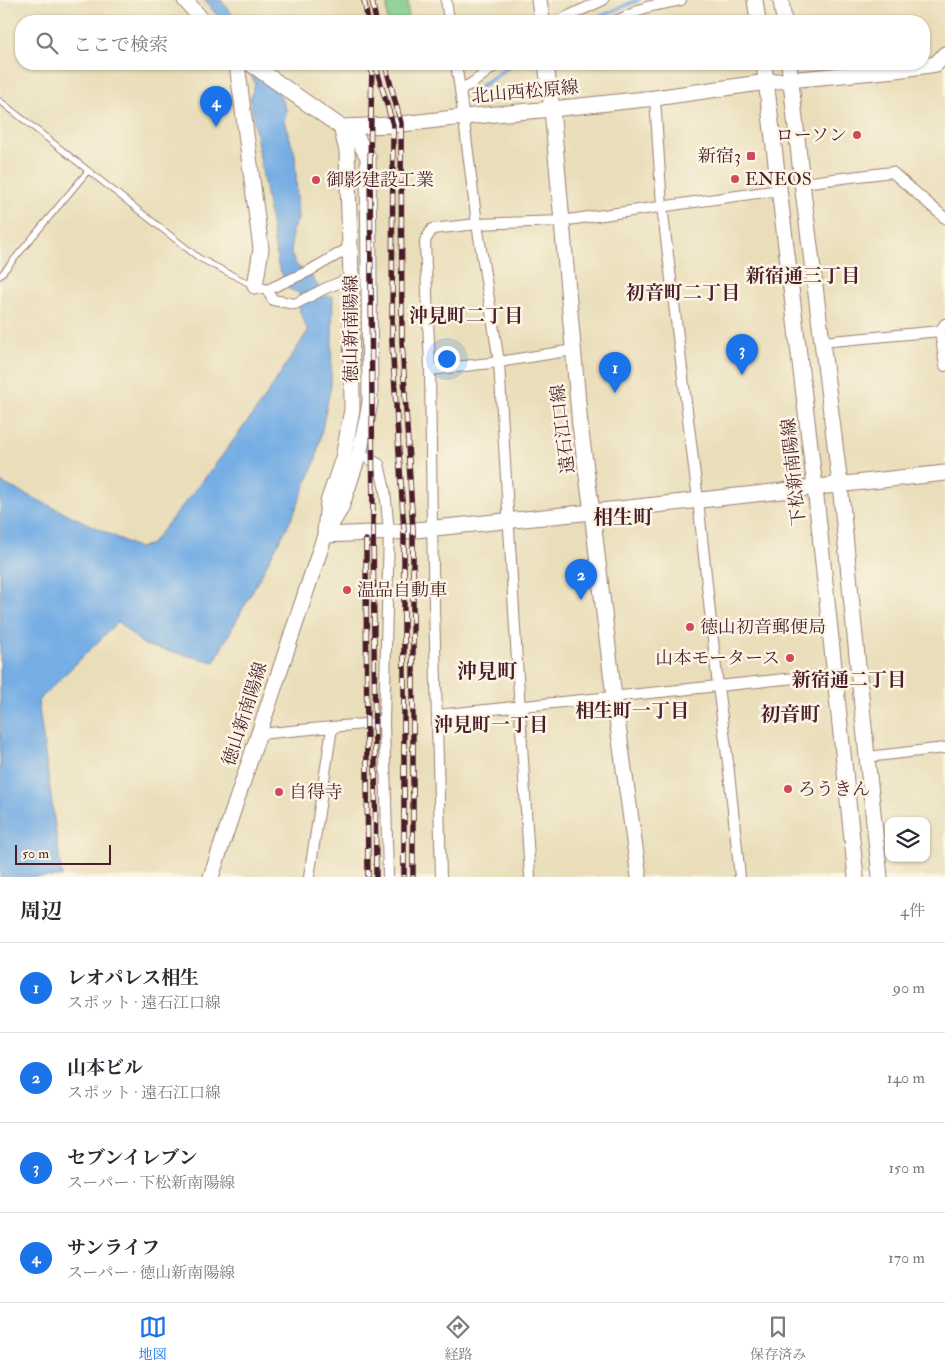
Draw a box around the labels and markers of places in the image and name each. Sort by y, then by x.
pin: 4 [200,86,232,127]
place label: ローソン [776,124,847,147]
marker: ローソン [851,129,863,141]
place label: 新宿3 [698,145,741,168]
marker: 新宿3 [745,150,757,162]
place label: ENEOS [745,168,812,191]
place label: 御影建設工業 [326,169,434,192]
marker: ENEOS [729,173,741,185]
marker: 御影建設工業 [310,174,322,186]
pin: 3 [726,334,758,375]
pin: 1 [599,352,631,393]
pin: 2 [565,559,597,600]
place label: 温品自動車 [357,579,447,602]
marker: 温品自動車 [341,584,353,596]
place label: 徳山初音郵便局 [700,616,826,639]
marker: 徳山初音郵便局 [684,621,696,633]
place label: 山本モータース [656,647,780,670]
marker: 山本モータース [784,652,796,664]
place label: ろうきん [798,778,870,801]
place label: 自得寺 [289,781,343,804]
marker: ろうきん [782,783,794,795]
marker: 自得寺 [273,786,285,798]

